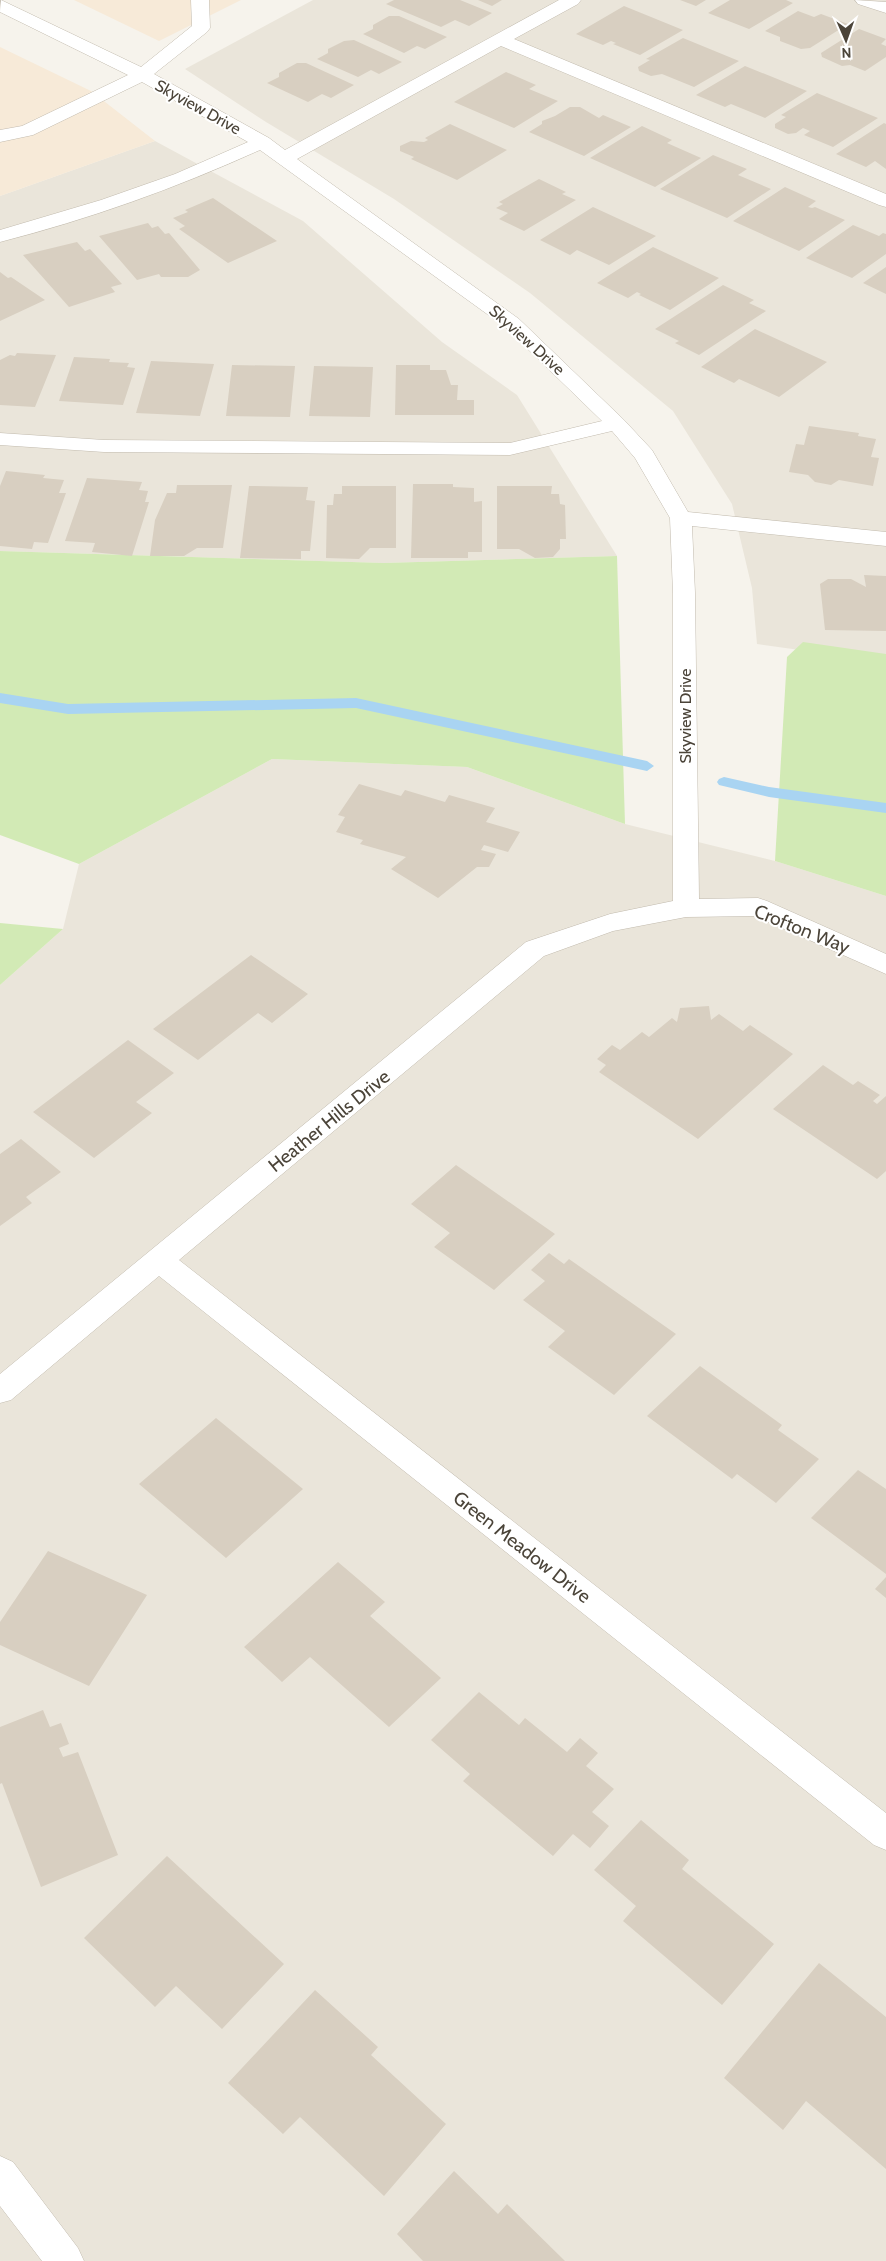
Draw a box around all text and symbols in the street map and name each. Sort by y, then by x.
north arrow [821,15,871,65]
text: N [841,44,852,62]
street label: Skyview Drive [152,76,244,138]
street label: Skyview Drive [485,301,569,379]
street label: Skyview Drive [676,668,695,764]
street label: Crofton Way [751,899,854,959]
street label: Heather Hills Drive [264,1065,395,1177]
street label: Green Meadow Drive [449,1486,596,1608]

